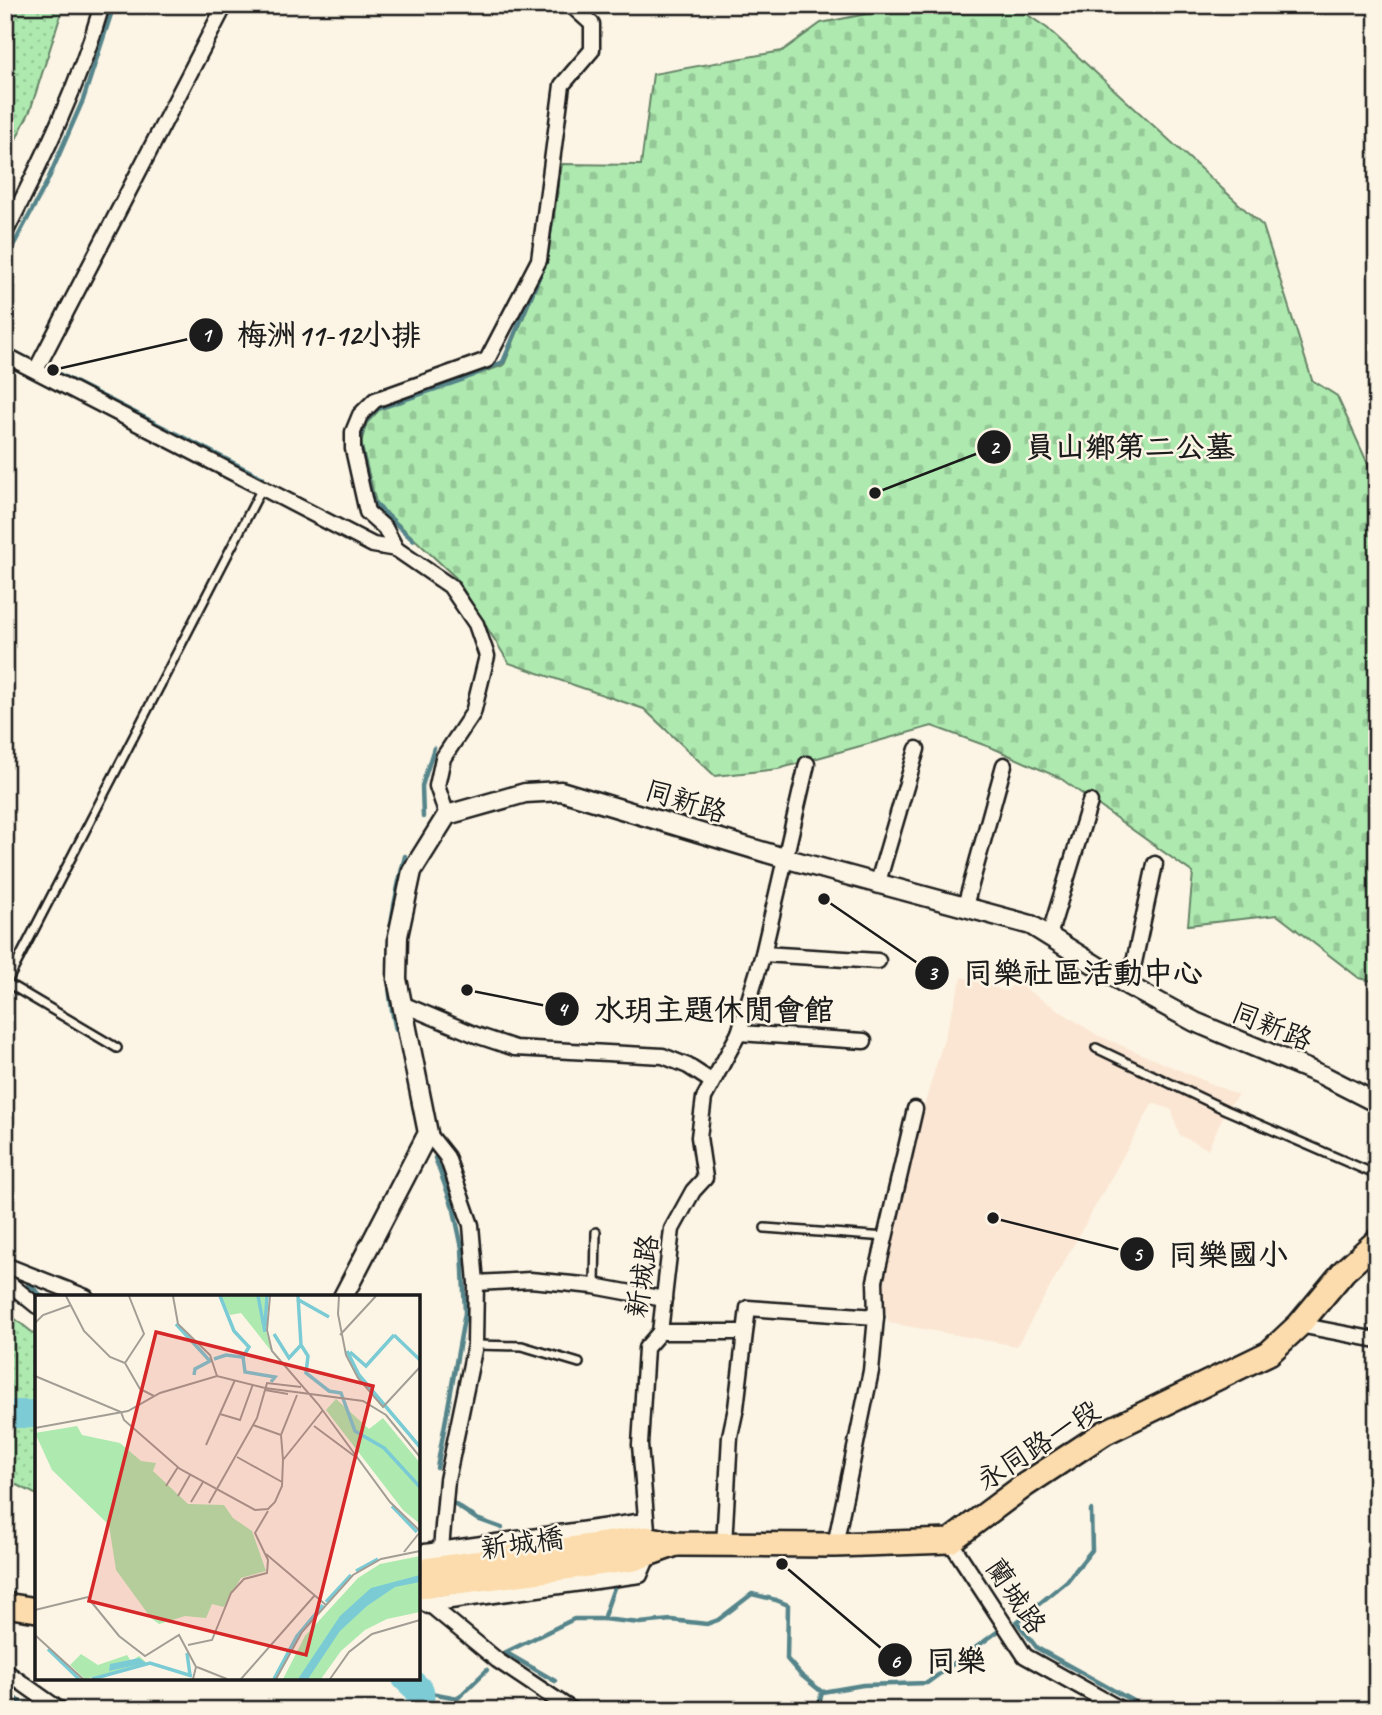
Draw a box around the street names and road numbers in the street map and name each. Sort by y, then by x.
street label: 同新路 [641,772,731,830]
street label: 同新路 [1226,994,1318,1058]
street label: 新城路 [618,1232,666,1320]
street label: 永同路一段 [970,1392,1106,1498]
street label: 新城橋 [478,1520,566,1566]
street label: 蘭城路 [978,1551,1054,1641]

